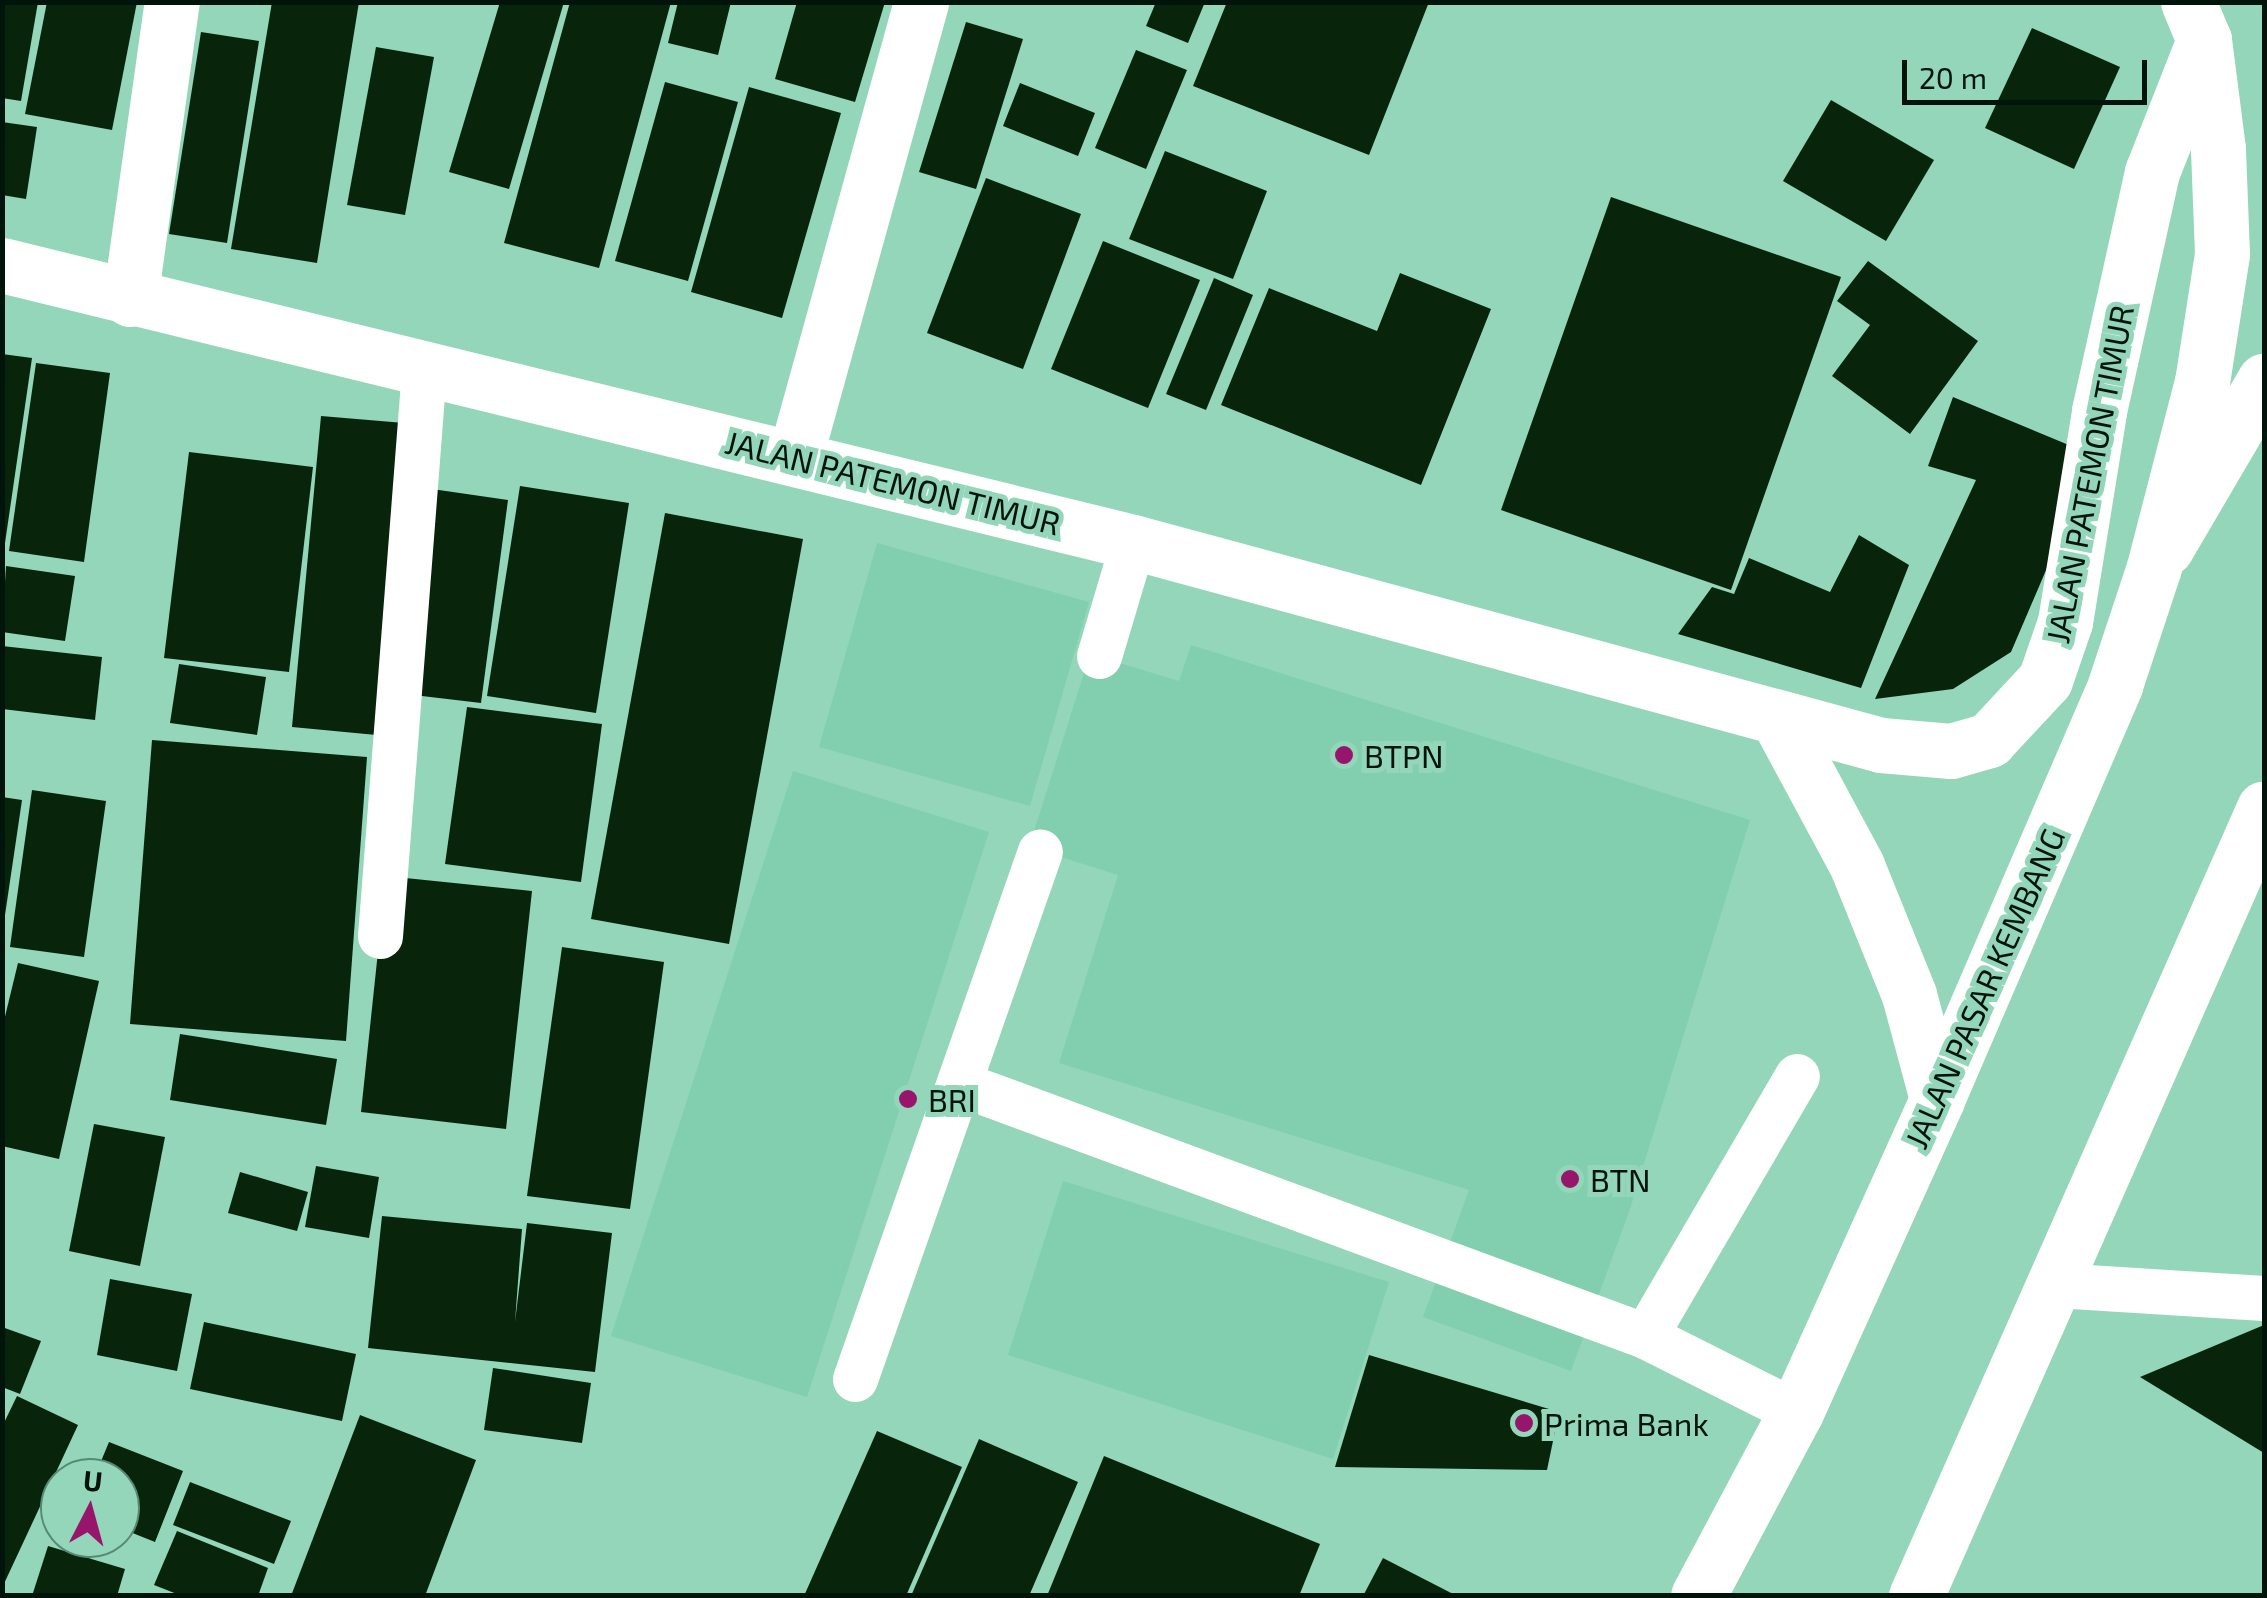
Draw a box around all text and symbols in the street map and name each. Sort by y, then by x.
scale bar [1907,40,2152,102]
text: 20 m [1919,59,1987,95]
street label: JALAN PATEMON TIMUR [2037,301,2141,647]
street label: JALAN PATEMON TIMUR [721,422,1065,542]
place label: BTPN [1364,736,1444,774]
marker: BTPN [1333,744,1355,766]
street label: JALAN PASAR KEMBANG [1896,822,2072,1154]
place label: BRI [928,1080,976,1118]
marker: BRI [897,1088,919,1110]
place label: BTN [1590,1160,1651,1198]
marker: BTN [1559,1168,1581,1190]
place label: Prima Bank [1544,1404,1709,1442]
marker: Prima Bank [1513,1412,1535,1434]
north arrow [40,1458,140,1558]
text: U [82,1462,104,1498]

